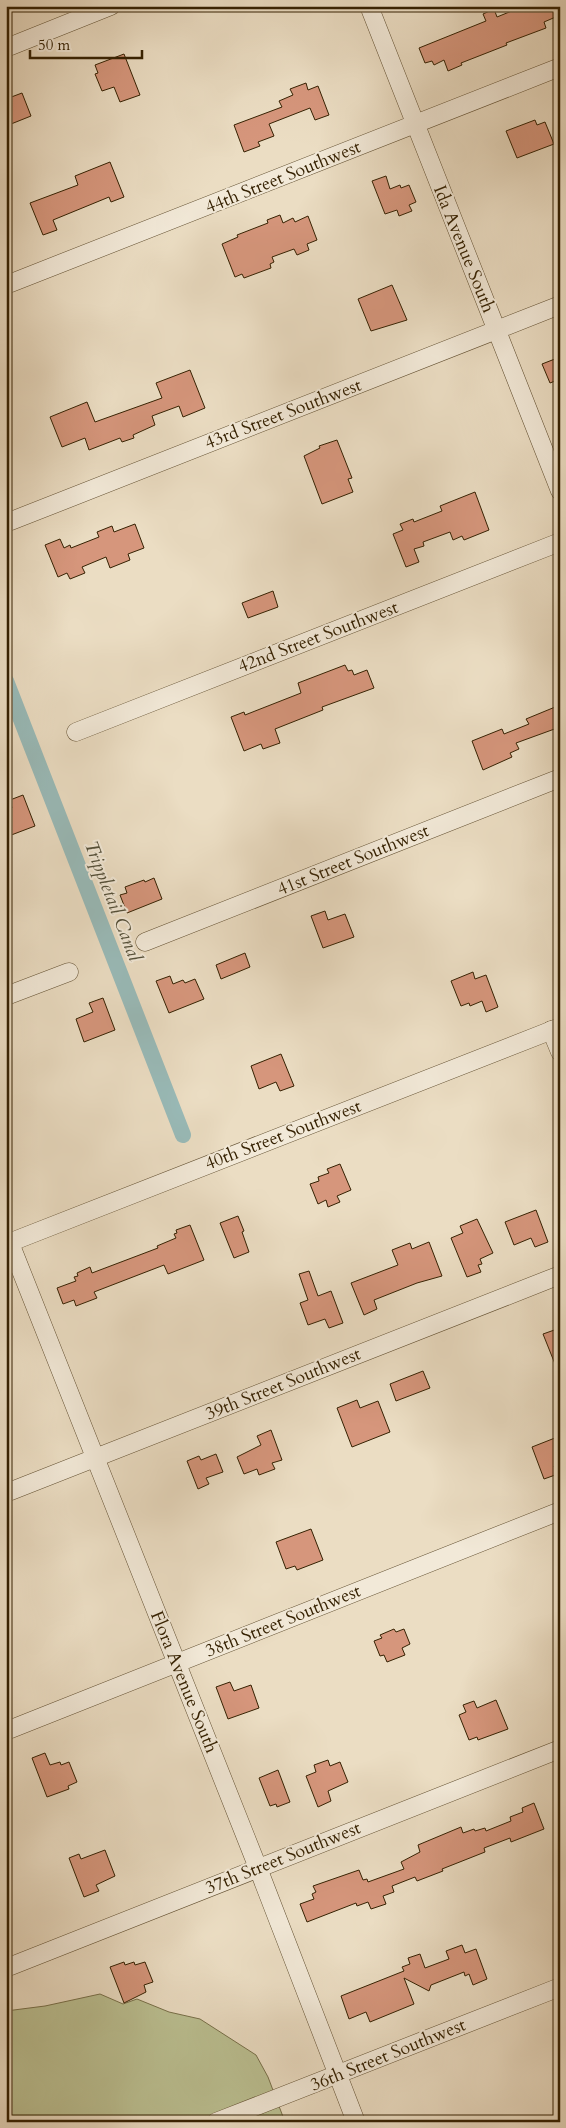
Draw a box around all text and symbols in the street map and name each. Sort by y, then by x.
scale bar [30,28,142,60]
text: 50 m [38,35,70,55]
street label: 44th Street Southwest [202,134,365,220]
street label: Ida Avenue South [427,181,501,317]
street label: 43rd Street Southwest [201,372,365,455]
street label: 42nd Street Southwest [234,595,402,679]
street label: 41st Street Southwest [273,818,433,902]
water label: Trippletail Canal [78,837,148,966]
street label: 40th Street Southwest [201,1094,365,1176]
street label: 39th Street Southwest [202,1341,365,1427]
street label: 38th Street Southwest [202,1578,365,1664]
street label: Flora Avenue South [144,1607,224,1757]
street label: 37th Street Southwest [202,1815,365,1901]
street label: 36th Street Southwest [307,2012,470,2098]

